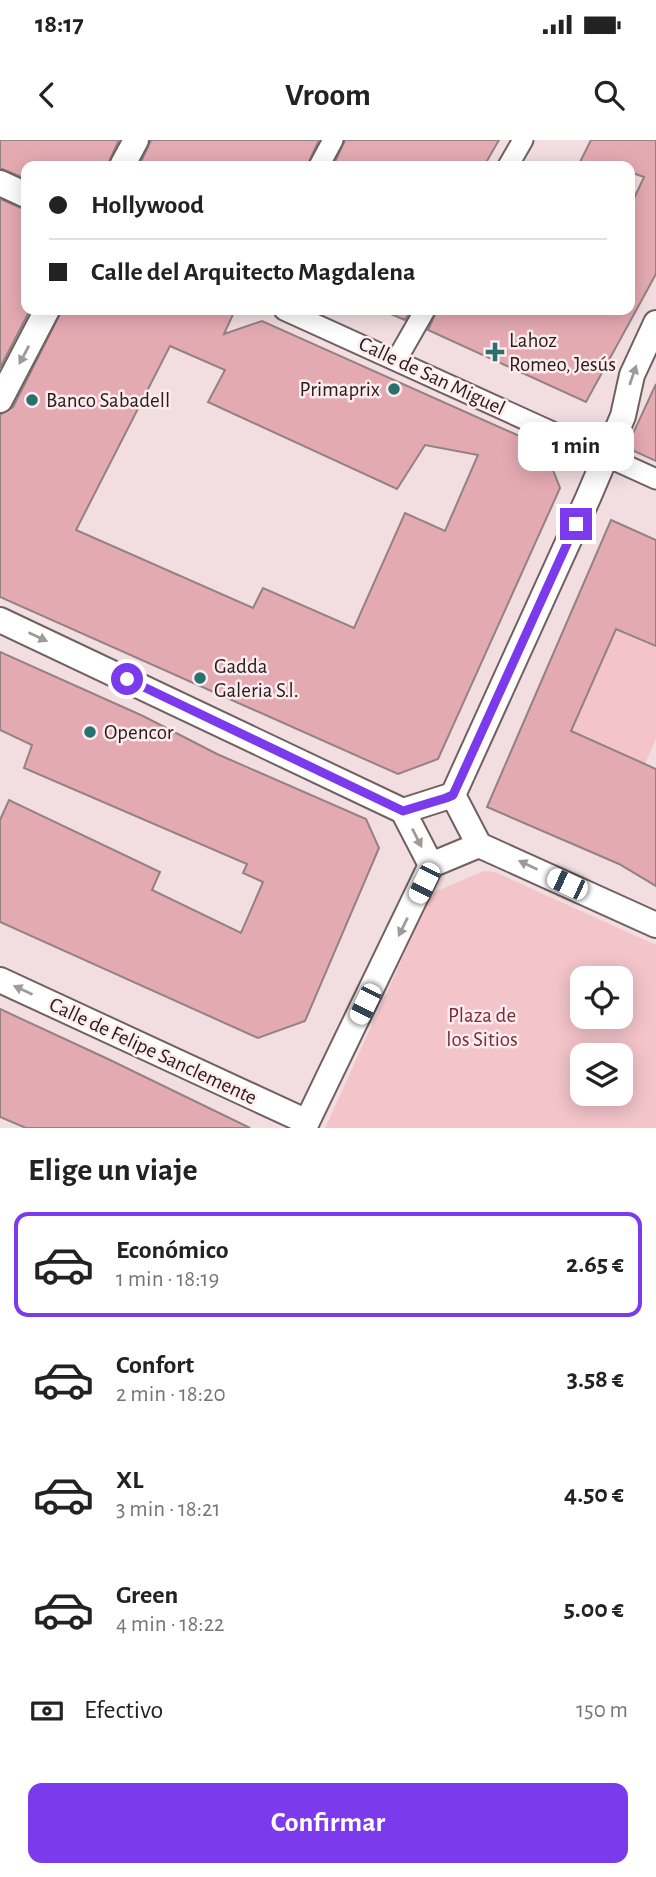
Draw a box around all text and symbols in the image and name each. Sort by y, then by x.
text: 18:17 [35,11,84,37]
icon: back [28,76,66,114]
icon: search [590,76,628,114]
text: Vroom [285,79,371,111]
text: Hollywood [91,192,204,218]
text: Calle del Arquitecto Magdalena [91,259,415,285]
place label: Lahoz Romeo, Jesús [509,330,616,375]
street label: Calle de San Miguel [356,333,508,419]
marker: Lahoz Romeo, Jesús [487,344,503,360]
one-way arrow [18,345,29,365]
one-way arrow [628,364,639,385]
place label: Primaprix [300,379,380,400]
marker: Primaprix [386,381,402,397]
place label: Banco Sabadell [46,390,170,411]
marker: Banco Sabadell [24,392,40,408]
callout: 1 min [518,422,634,472]
text: 1 min [552,435,600,458]
route end [560,508,592,540]
one-way arrow [28,631,48,643]
place label: Gadda Galeria S.l. [214,656,299,701]
route start [111,663,143,695]
marker: Gadda Galeria S.l. [192,670,208,686]
place label: Opencor [104,722,174,743]
marker: Opencor [82,724,98,740]
one-way arrow [412,828,423,848]
one-way arrow [517,859,538,870]
car [406,860,443,906]
car [544,866,591,902]
one-way arrow [397,917,408,937]
map controls [570,966,633,1106]
button: locate [570,966,633,1029]
car [347,981,384,1027]
one-way arrow [12,984,33,995]
street label: Calle de Felipe Sanclemente [46,994,260,1108]
park label: Plaza de los Sitios [446,1005,518,1050]
button: layers [570,1043,633,1106]
text: Elige un viaje [28,1154,198,1186]
icon: car [32,1233,95,1296]
text: Económico [116,1237,229,1263]
text: 2.65 € [566,1251,624,1277]
text: 1 min · 18:19 [116,1268,219,1291]
icon: car [32,1348,95,1411]
text: Confort [116,1352,194,1378]
text: 3.58 € [567,1366,624,1392]
text: 2 min · 18:20 [116,1383,226,1406]
icon: car [32,1463,95,1526]
text: XL [116,1467,143,1493]
text: 4.50 € [564,1481,624,1507]
text: 3 min · 18:21 [116,1498,220,1521]
icon: car [32,1578,95,1641]
text: Green [116,1582,178,1608]
text: 5.00 € [564,1596,624,1622]
text: 4 min · 18:22 [116,1613,225,1636]
icon: cash [28,1692,66,1730]
text: Efectivo [84,1697,163,1723]
text: 150 m [576,1699,628,1722]
button: Confirmar [28,1783,628,1863]

